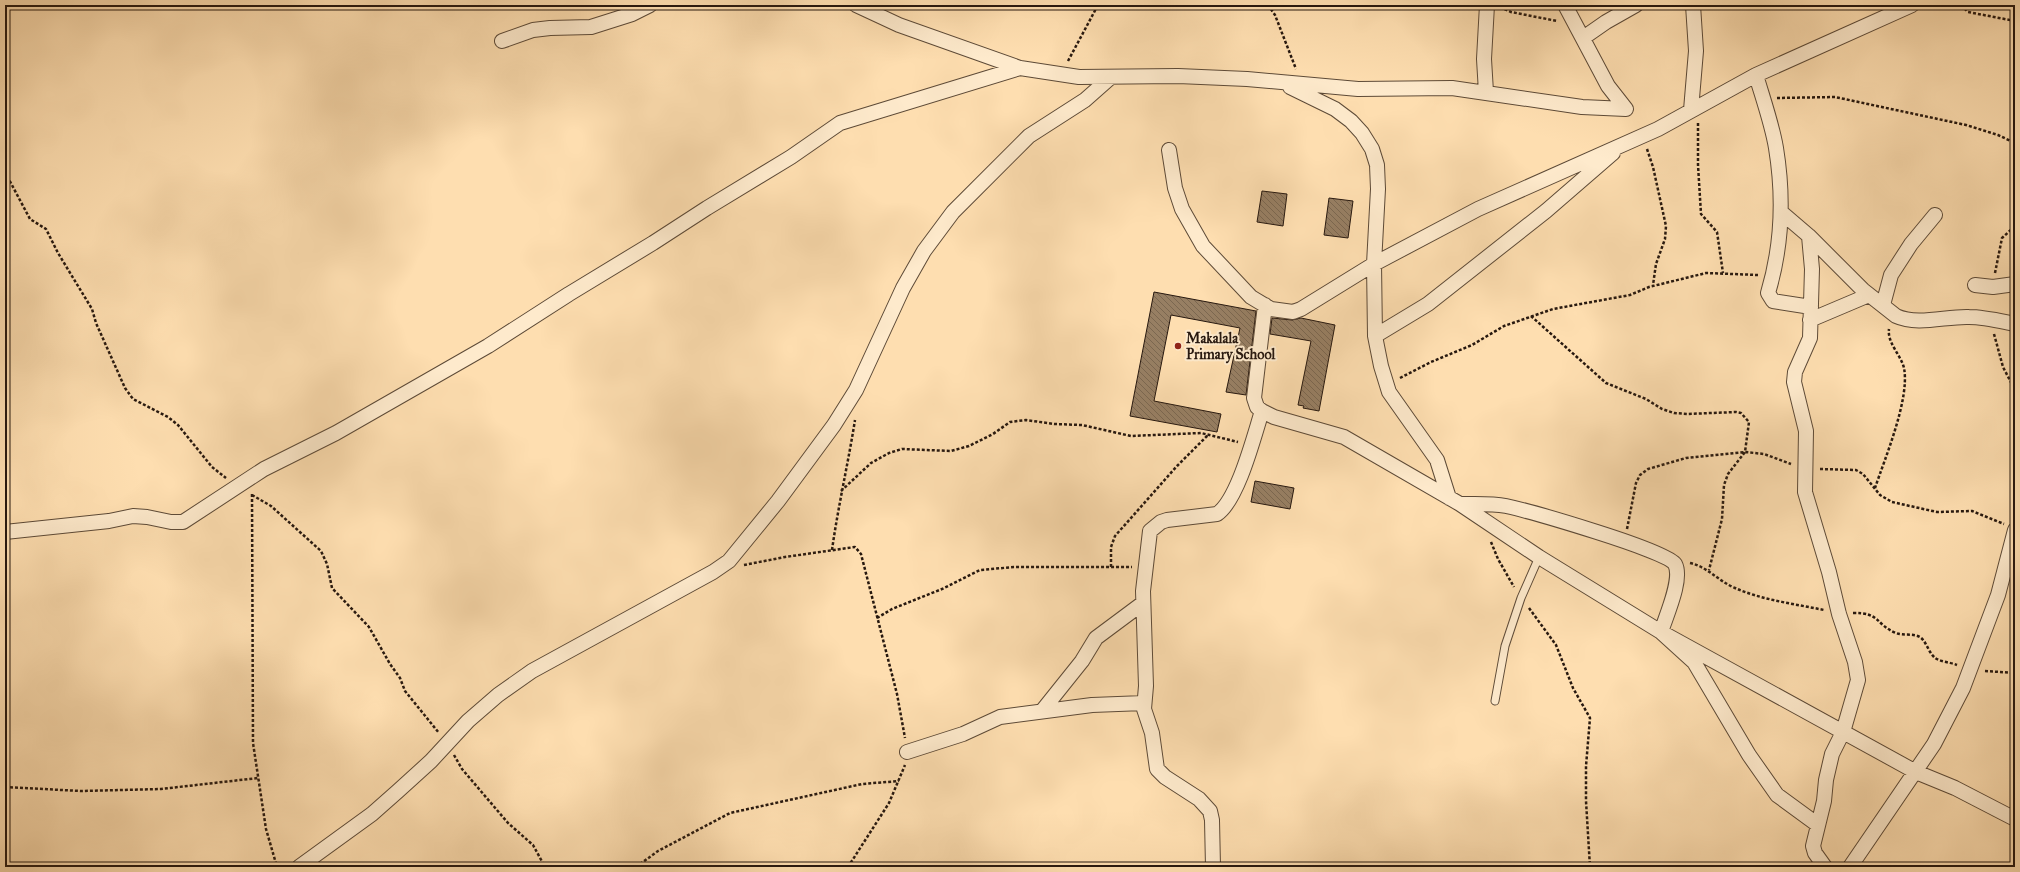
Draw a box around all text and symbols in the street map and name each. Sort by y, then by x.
place label: Makalala Primary School [1186,330,1276,364]
marker: Makalala Primary School [1173,341,1183,351]

